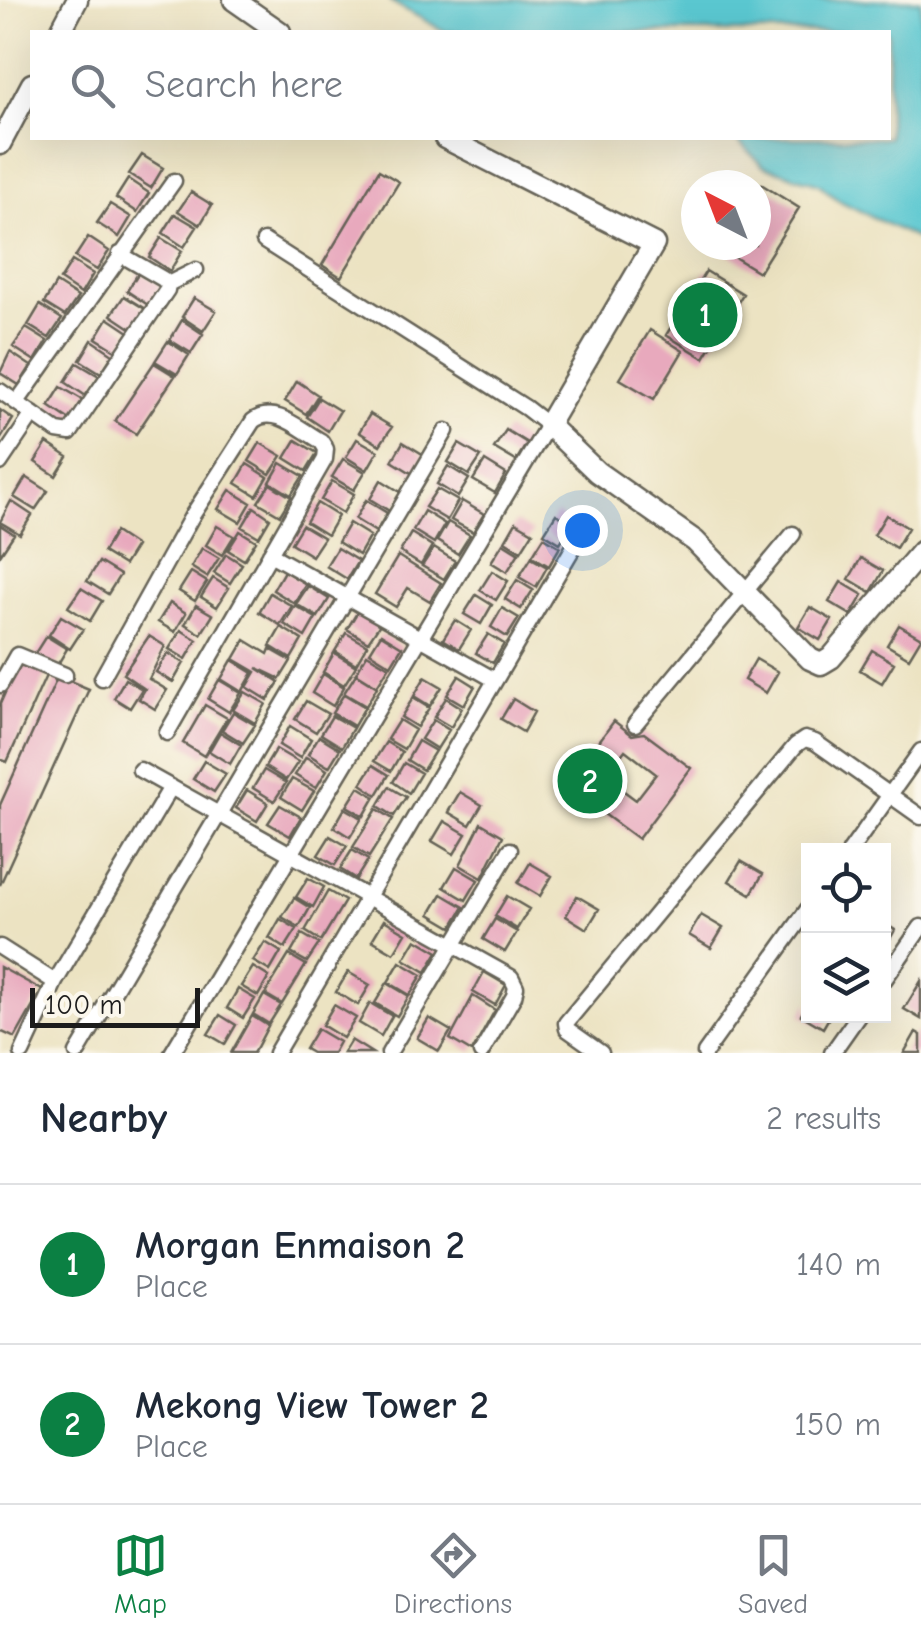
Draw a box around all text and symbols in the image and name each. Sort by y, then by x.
search box [30,30,891,140]
icon: search [65,58,120,113]
text: Search here [145,63,343,107]
north arrow [681,170,771,260]
pin: 1 [672,278,738,352]
your location [557,505,608,556]
pin: 2 [558,744,622,818]
map controls [801,843,891,1023]
button: locate [801,843,891,933]
button: layers [801,933,891,1023]
scale bar [30,983,200,1028]
text: 100 m [45,989,123,1021]
text: Nearby [40,1094,167,1143]
text: 2 results [766,1100,881,1137]
text: Morgan Enmaison 2 [135,1224,465,1268]
text: 1 [66,1246,79,1283]
text: 140 m [796,1246,881,1283]
text: Place [135,1268,208,1305]
text: Mekong View Tower 2 [135,1384,489,1428]
text: 2 [65,1406,80,1443]
text: 150 m [794,1406,881,1443]
text: Place [135,1428,208,1465]
tab: Map [113,1528,168,1620]
tab: Directions [394,1528,512,1620]
tab: Saved [738,1528,808,1620]

